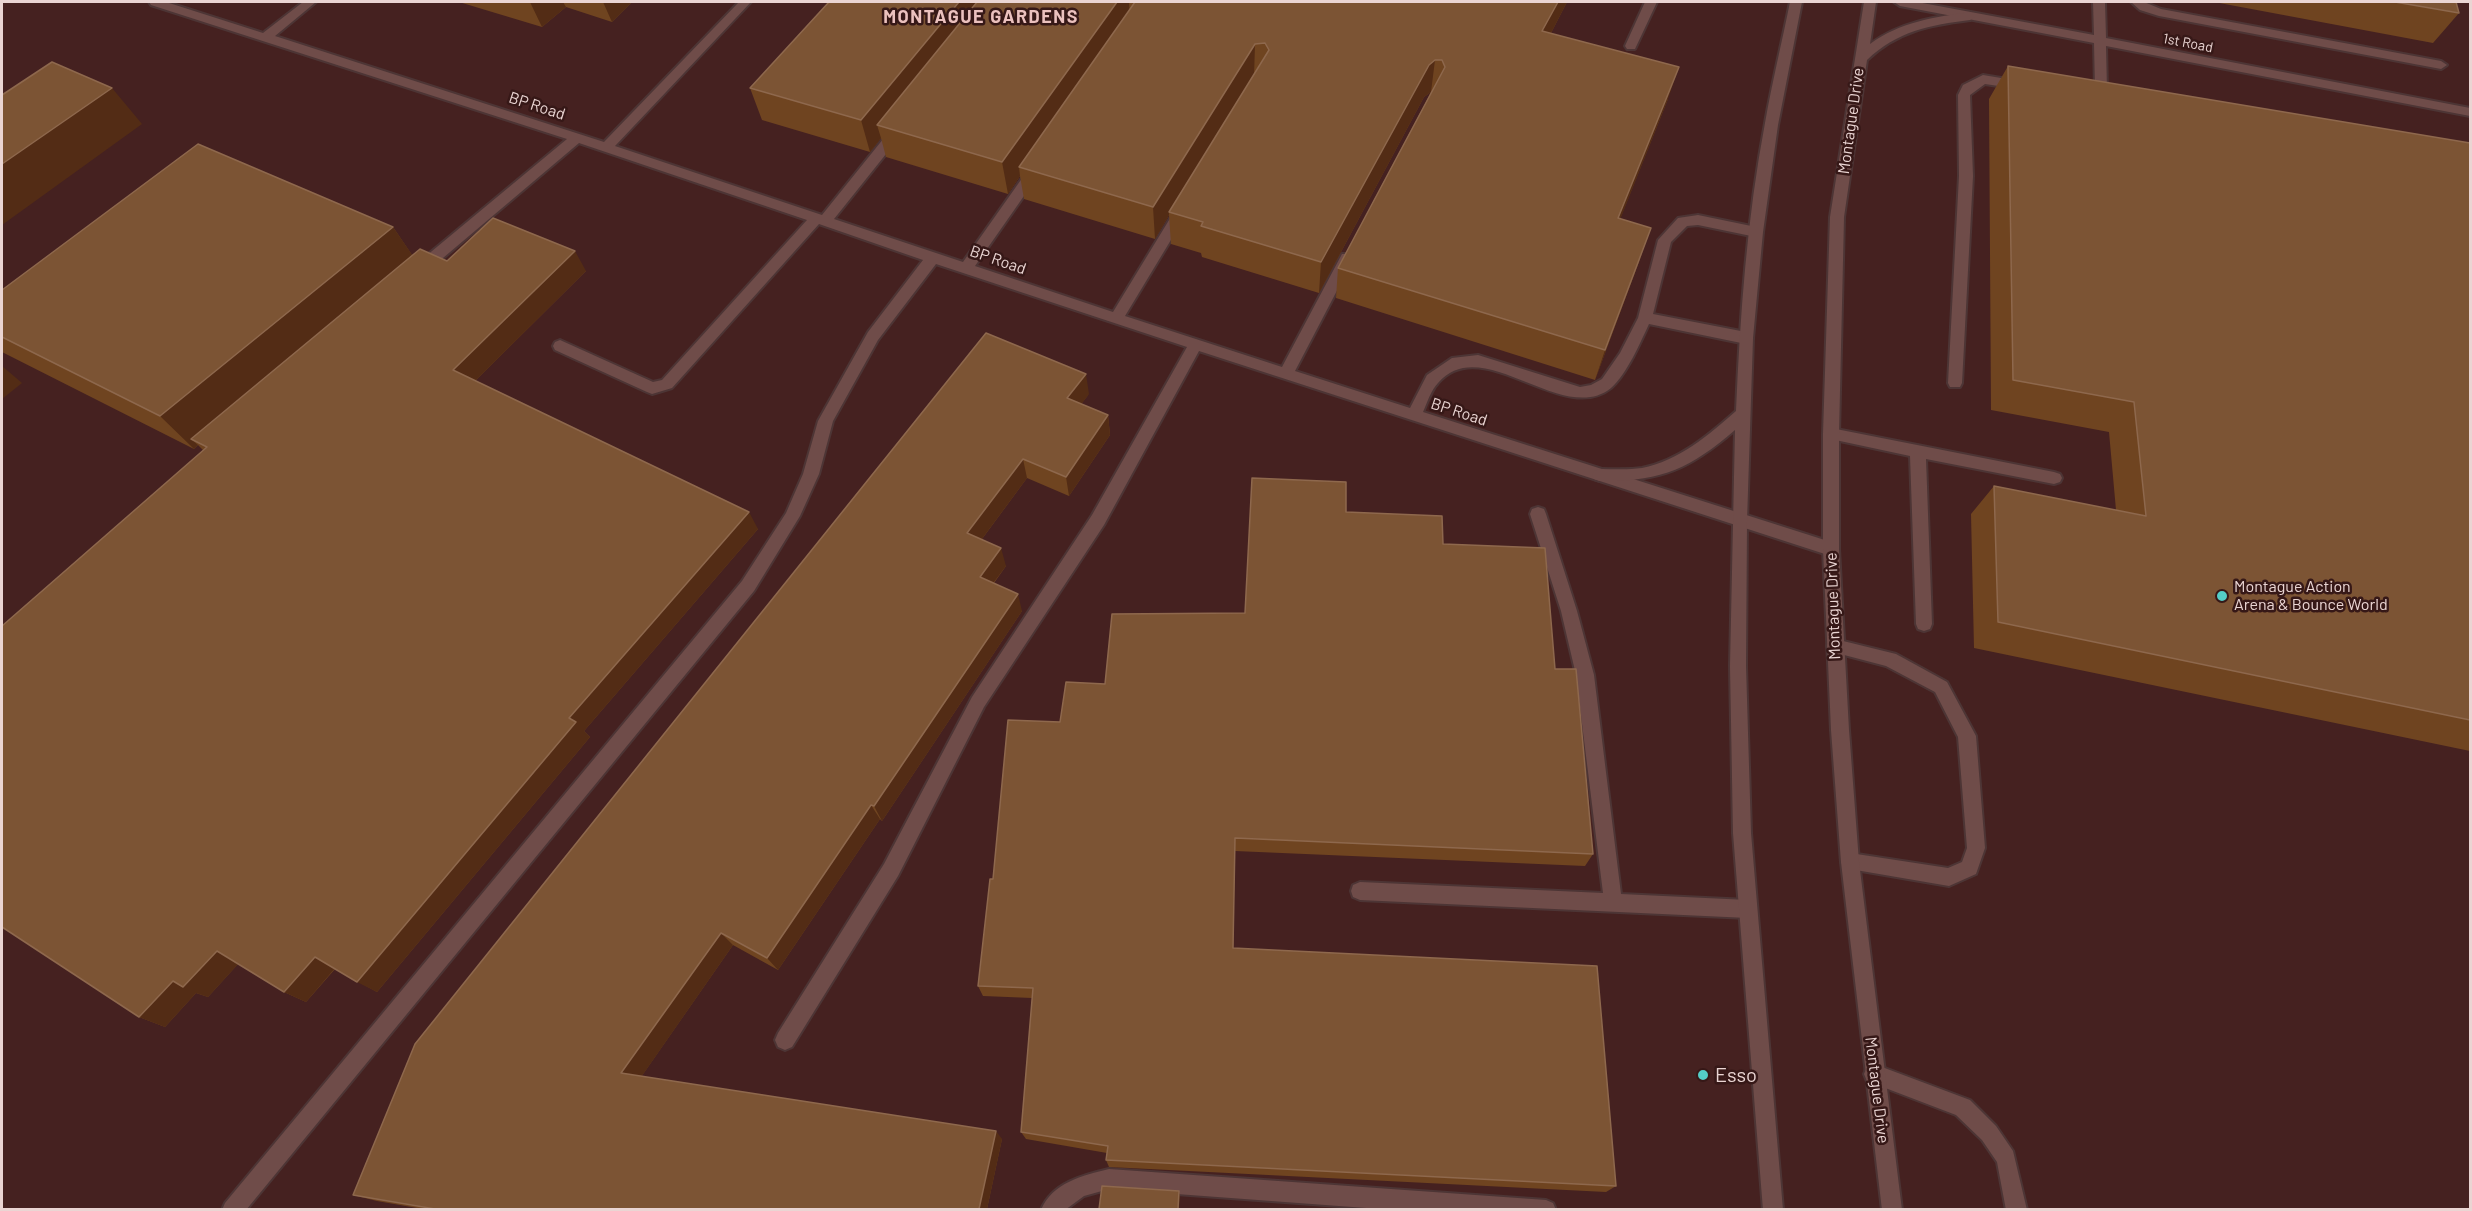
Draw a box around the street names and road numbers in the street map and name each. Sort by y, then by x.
street label: 1st Road [2162,30,2214,56]
street label: Montague Drive [1834,67,1868,175]
street label: BP Road [506,88,568,124]
street label: BP Road [967,241,1029,279]
street label: BP Road [1428,394,1490,430]
street label: Montague Drive [1822,552,1844,660]
street label: Montague Drive [1861,1036,1893,1144]

